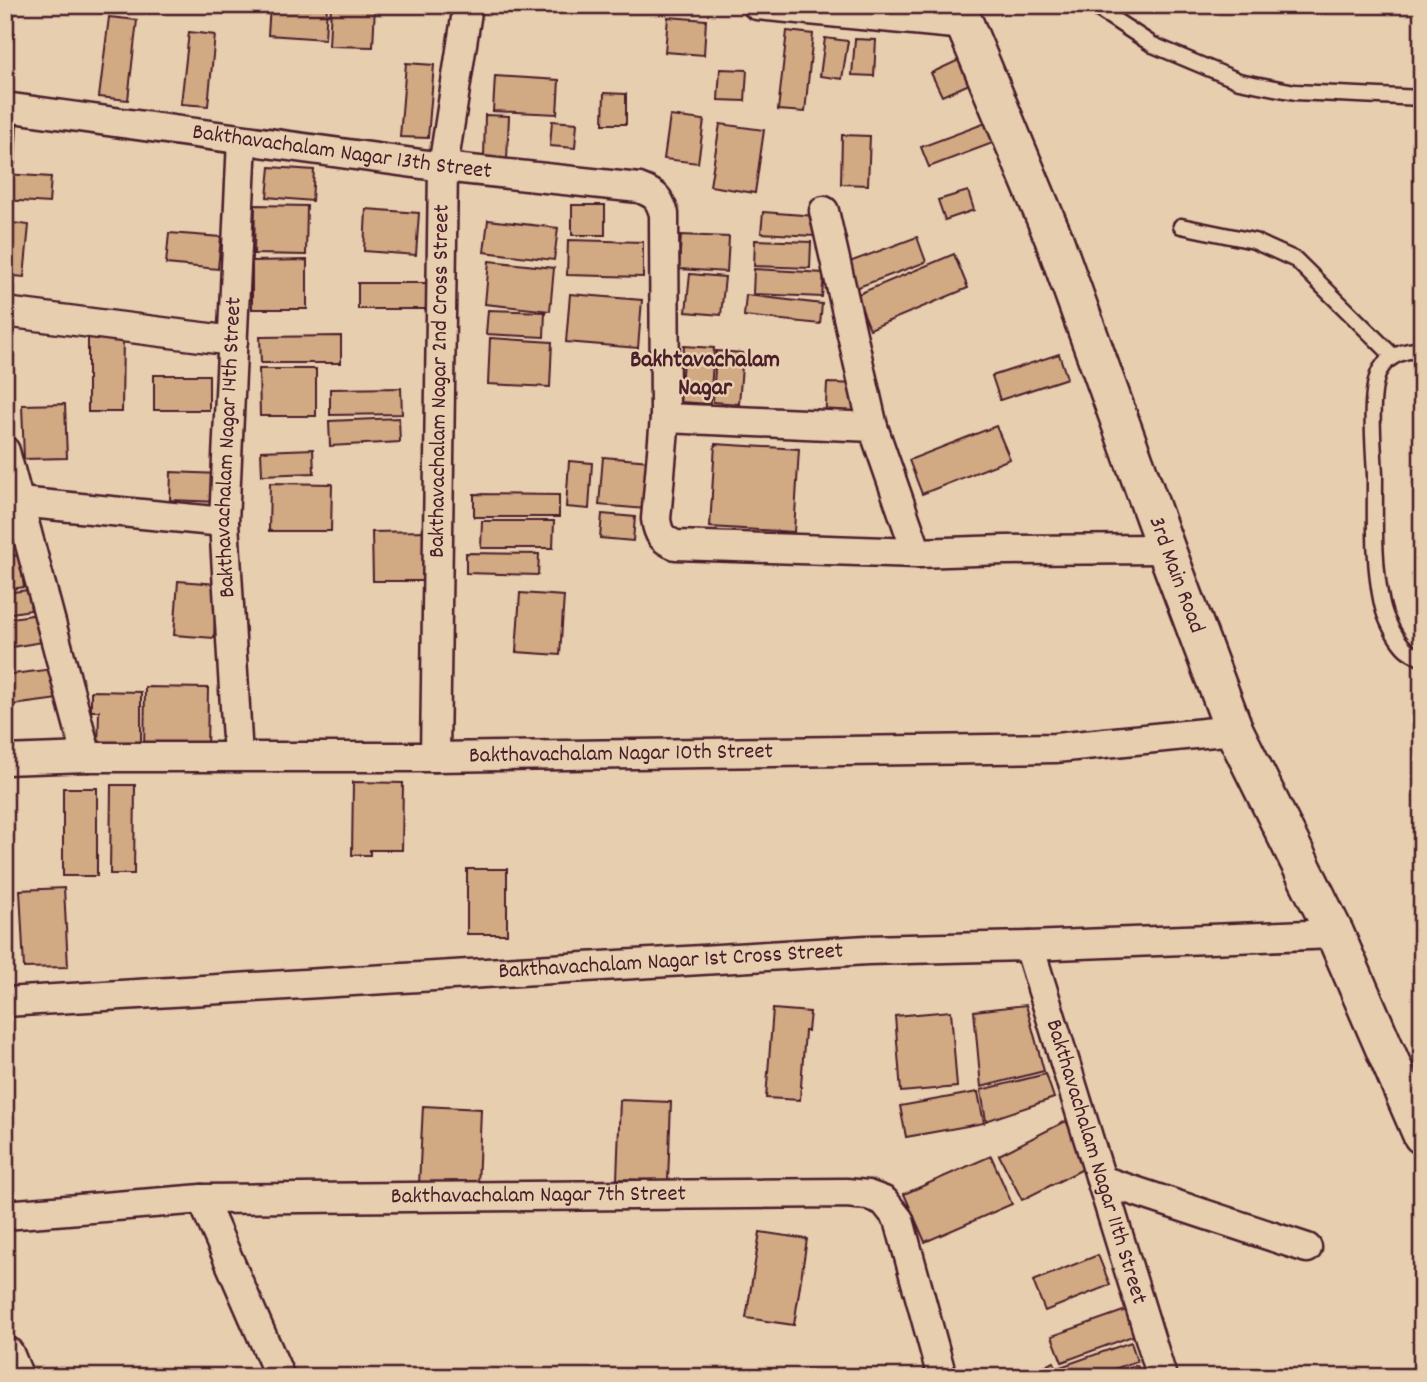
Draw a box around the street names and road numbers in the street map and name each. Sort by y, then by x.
street label: Bakthavachalam Nagar 13th Street [190,116,493,189]
street label: Bakthavachalam Nagar 2nd Cross Street [421,204,459,558]
street label: Bakthavachalam Nagar 14th Street [207,296,251,599]
street label: 3rd Main Road [1139,512,1213,638]
street label: Bakthavachalam Nagar 10th Street [469,736,773,773]
street label: Bakthavachalam Nagar 1st Cross Street [497,935,844,989]
street label: Bakthavachalam Nagar 11th Street [1036,1015,1155,1309]
street label: Bakthavachalam Nagar 7th Street [391,1178,686,1214]

